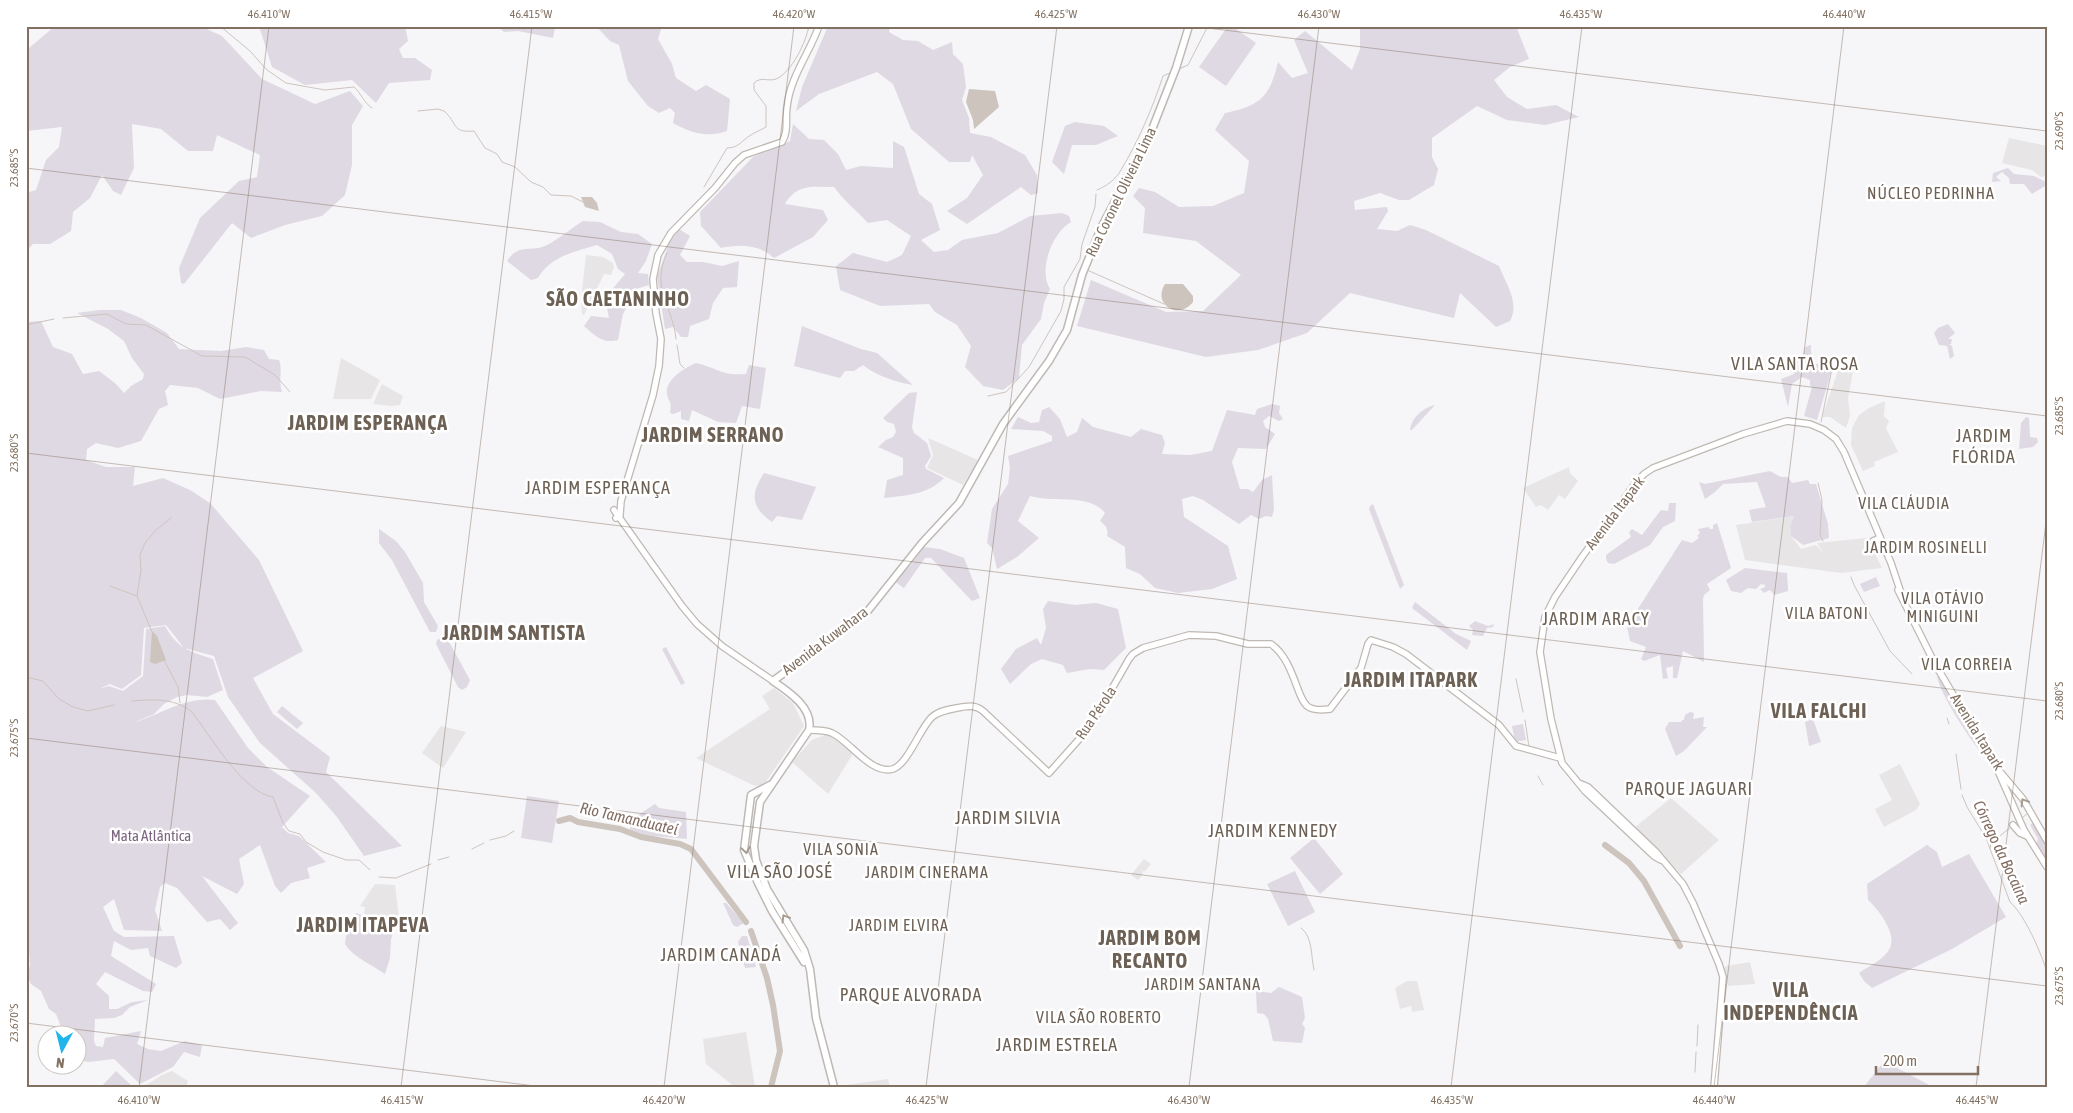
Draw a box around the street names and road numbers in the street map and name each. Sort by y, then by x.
street label: Rua Coronel Oliveira Lima [1082,124,1159,259]
street label: Avenida Itapark [1582,472,1648,553]
street label: Avenida Kuwahara [779,603,871,678]
street label: Rua Pérola [1072,683,1119,742]
street label: Avenida Itapark [1947,690,2008,774]

